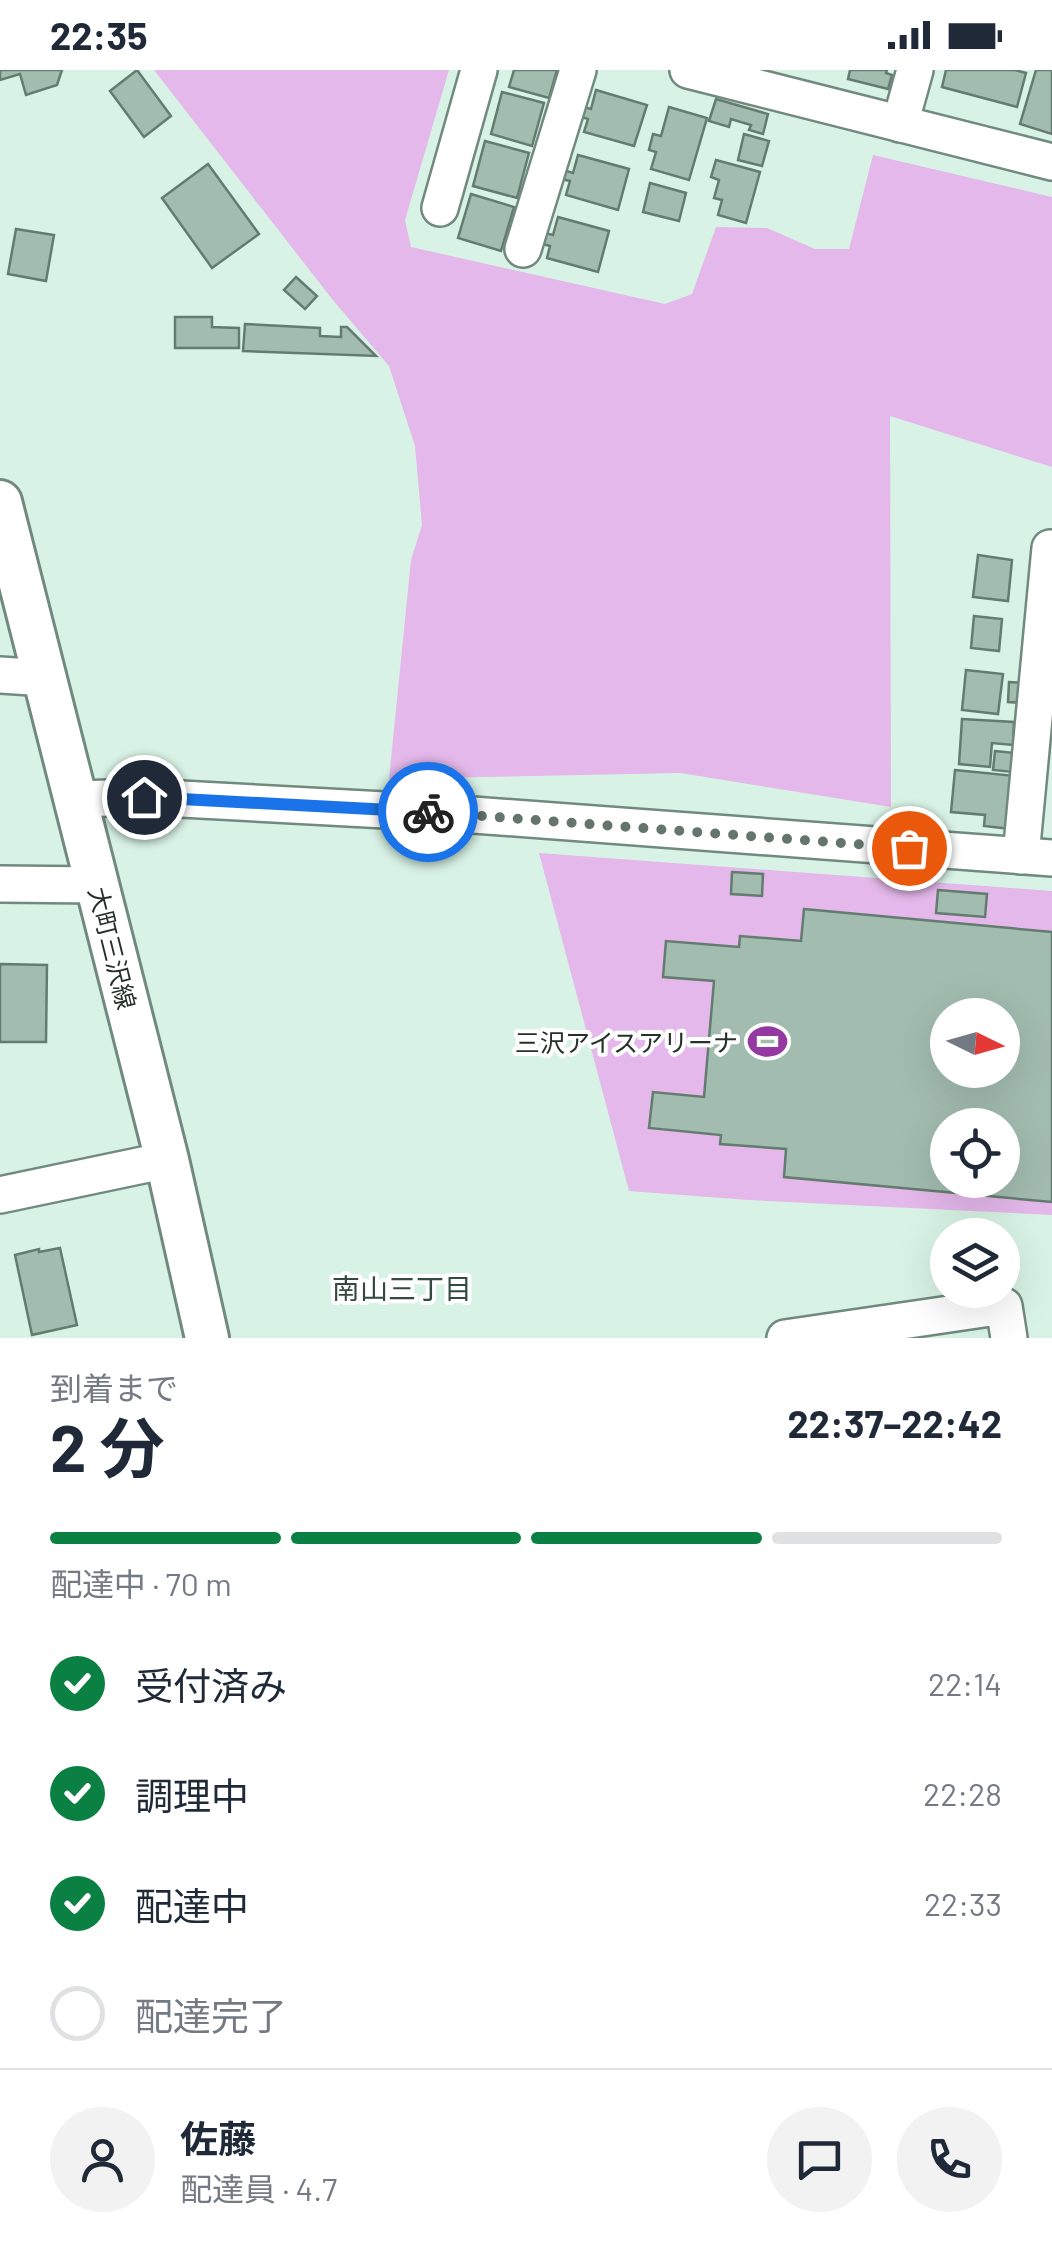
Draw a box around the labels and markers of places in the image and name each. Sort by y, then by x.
pin [102,755,187,840]
pin [867,806,952,891]
sports icon: 三沢アイスアリーナ [747,1021,789,1063]
place label: 三沢アイスアリーナ [515,1027,738,1057]

